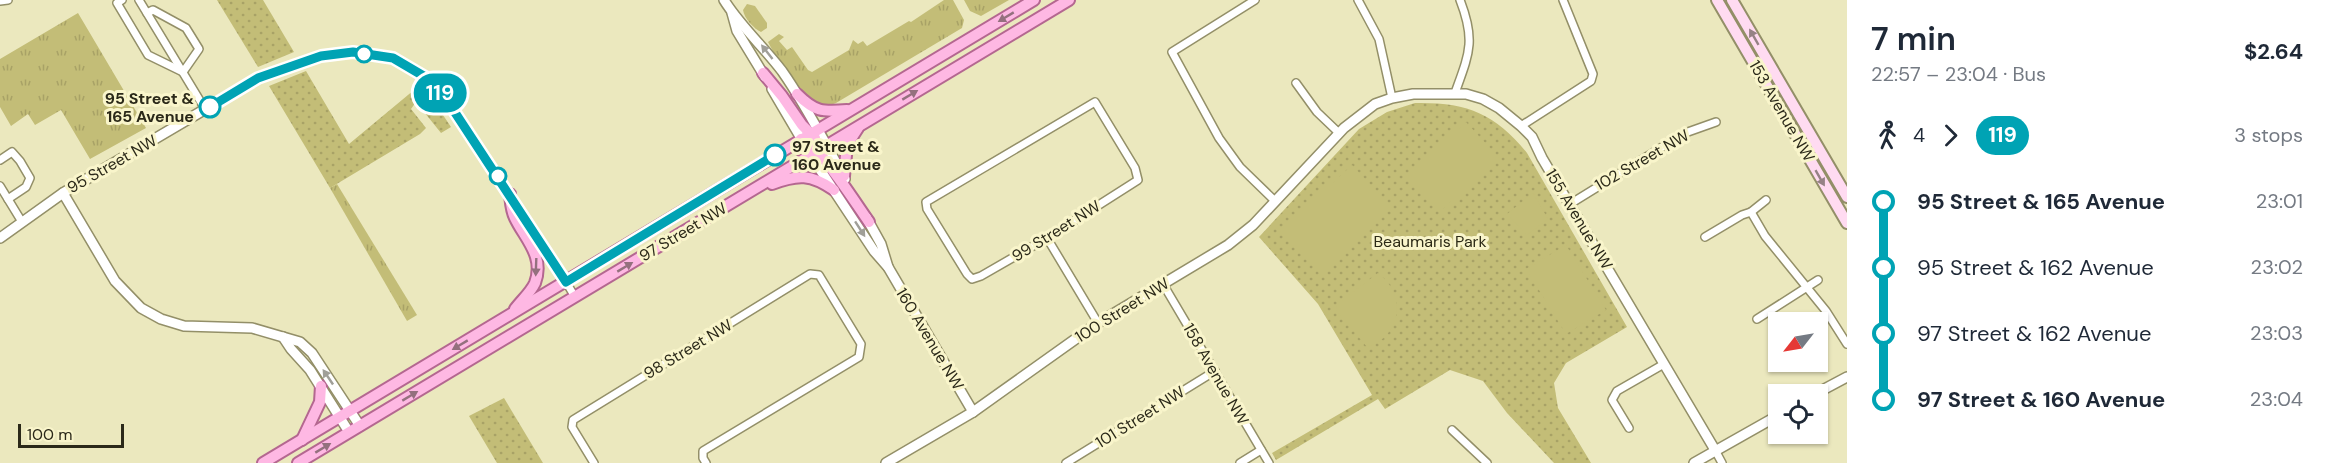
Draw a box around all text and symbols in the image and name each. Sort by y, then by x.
one-way arrow [998,11,1014,22]
text: 7 min [1871,17,1956,60]
one-way arrow [1748,29,1759,45]
text: $2.64 [2244,37,2303,66]
one-way arrow [761,44,773,59]
unlabelled marker [355,45,373,63]
street label: 153 Avenue NW [1744,57,1820,166]
text: 22:57 – 23:04 · Bus [1871,61,2046,87]
line badge: 119 [406,74,474,112]
text: 119 [426,79,454,107]
place label: 95 Street & 165 Avenue [105,88,195,127]
one-way arrow [902,90,918,101]
marker: 95 Street & 165 Avenue [199,96,221,118]
icon: walk [1871,119,1904,152]
icon: forward [1934,119,1967,152]
text: 119 [1988,121,2017,149]
text: 4 [1913,122,1925,148]
text: 3 stops [2234,122,2303,148]
street label: 102 Street NW [1591,124,1693,195]
street label: 95 Street NW [63,130,161,198]
place label: 97 Street & 160 Avenue [792,136,881,175]
marker: 97 Street & 160 Avenue [764,144,786,166]
street label: 155 Avenue NW [1541,165,1618,274]
unlabelled marker [489,167,507,185]
one-way arrow [1815,169,1825,186]
text: 95 Street & 165 Avenue [1917,187,2165,216]
text: 23:01 [2256,188,2303,214]
street label: 99 Street NW [1008,195,1105,267]
street label: 97 Street NW [635,197,731,266]
one-way arrow [854,221,865,237]
park label: Beaumaris Park [1373,231,1487,252]
text: 95 Street & 162 Avenue [1917,253,2154,282]
text: 23:02 [2251,254,2303,280]
one-way arrow [531,258,541,277]
one-way arrow [617,261,633,272]
street label: 100 Street NW [1071,272,1173,347]
street label: 160 Avenue NW [891,284,969,394]
north arrow [1768,312,1828,372]
map controls [1768,312,1828,444]
street label: 98 Street NW [640,314,737,384]
street label: 158 Avenue NW [1178,319,1254,429]
text: 97 Street & 162 Avenue [1917,319,2151,348]
text: 23:03 [2250,320,2303,346]
one-way arrow [452,339,468,350]
one-way arrow [323,369,334,385]
street label: 101 Street NW [1091,381,1189,453]
button: locate [1768,384,1828,444]
text: 97 Street & 160 Avenue [1917,385,2165,414]
text: 23:04 [2250,386,2303,412]
one-way arrow [402,391,419,401]
scale bar [18,421,124,448]
text: 100 m [27,424,72,445]
one-way arrow [315,442,331,453]

